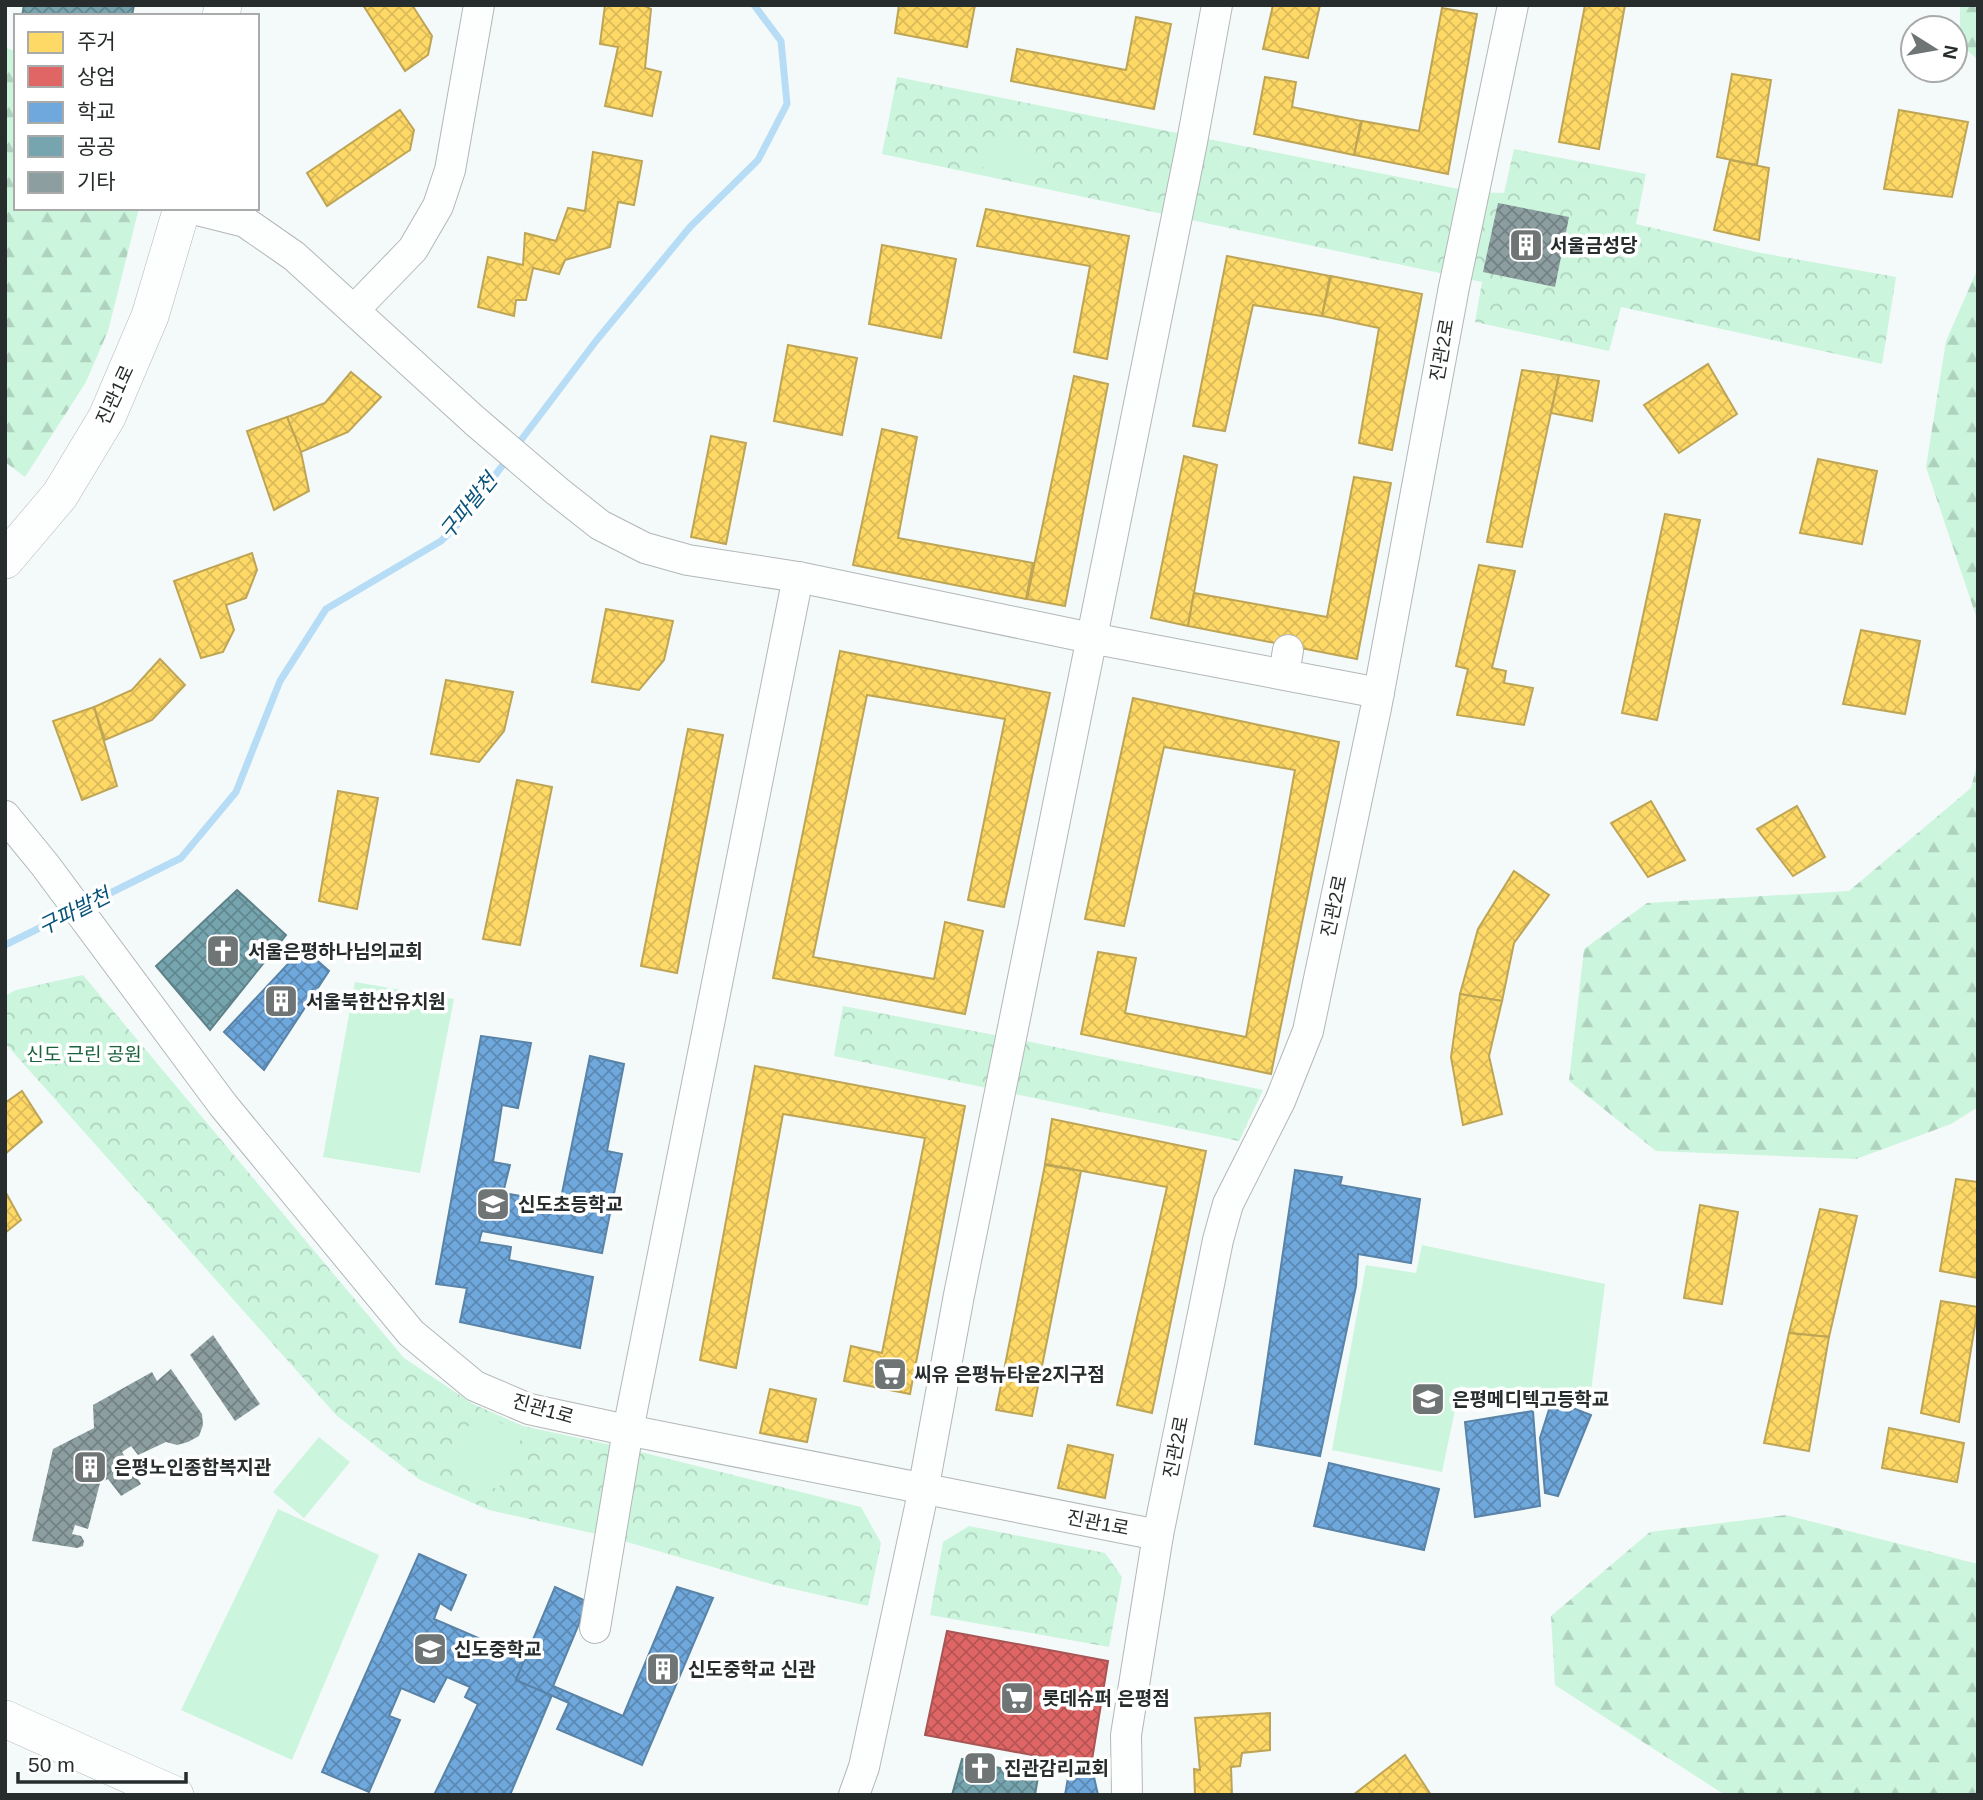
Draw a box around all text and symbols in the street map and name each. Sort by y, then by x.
legend [14,14,259,210]
north arrow [1899,14,1969,84]
text: 주거 [77,30,116,53]
text: N [1939,43,1962,61]
text: 상업 [77,65,116,88]
text: 학교 [77,100,116,123]
text: 공공 [77,135,116,158]
text: 기타 [77,170,116,193]
building icon: 서울금성당 [1507,226,1545,264]
place label: 서울금성당 [1550,235,1638,256]
street label: 진관2로 [1426,317,1458,383]
street label: 진관1로 [92,362,138,428]
water label: 구파발천 [435,467,503,543]
street label: 진관2로 [1317,873,1351,939]
water label: 구파발천 [34,882,116,939]
church icon: 서울은평하나님의교회 [204,932,242,970]
place label: 서울은평하나님의교회 [248,941,423,962]
building icon: 서울북한산유치원 [262,982,300,1020]
place label: 서울북한산유치원 [306,991,446,1012]
park label: 신도 근린 공원 [26,1044,142,1065]
school or university icon: 신도초등학교 [474,1185,512,1223]
place label: 신도초등학교 [518,1194,623,1215]
supermarket icon: 씨유 은평뉴타운2지구점 [871,1355,909,1393]
place label: 씨유 은평뉴타운2지구점 [914,1364,1105,1385]
school or university icon: 은평메디텍고등학교 [1409,1380,1447,1418]
place label: 은평메디텍고등학교 [1452,1389,1609,1410]
street label: 진관1로 [510,1390,576,1428]
street label: 진관2로 [1160,1414,1192,1480]
building icon: 은평노인종합복지관 [71,1448,109,1486]
place label: 은평노인종합복지관 [114,1457,272,1478]
street label: 진관1로 [1065,1507,1131,1539]
school or university icon: 신도중학교 [411,1630,449,1668]
place label: 신도중학교 [454,1639,541,1660]
building icon: 신도중학교 신관 [644,1650,682,1688]
place label: 신도중학교 신관 [688,1659,816,1680]
supermarket icon: 롯데슈퍼 은평점 [998,1679,1036,1717]
place label: 롯데슈퍼 은평점 [1042,1688,1170,1709]
scale bar [18,1741,186,1785]
church icon: 진관감리교회 [961,1749,999,1787]
text: 50 m [28,1753,75,1776]
place label: 진관감리교회 [1004,1758,1109,1779]

